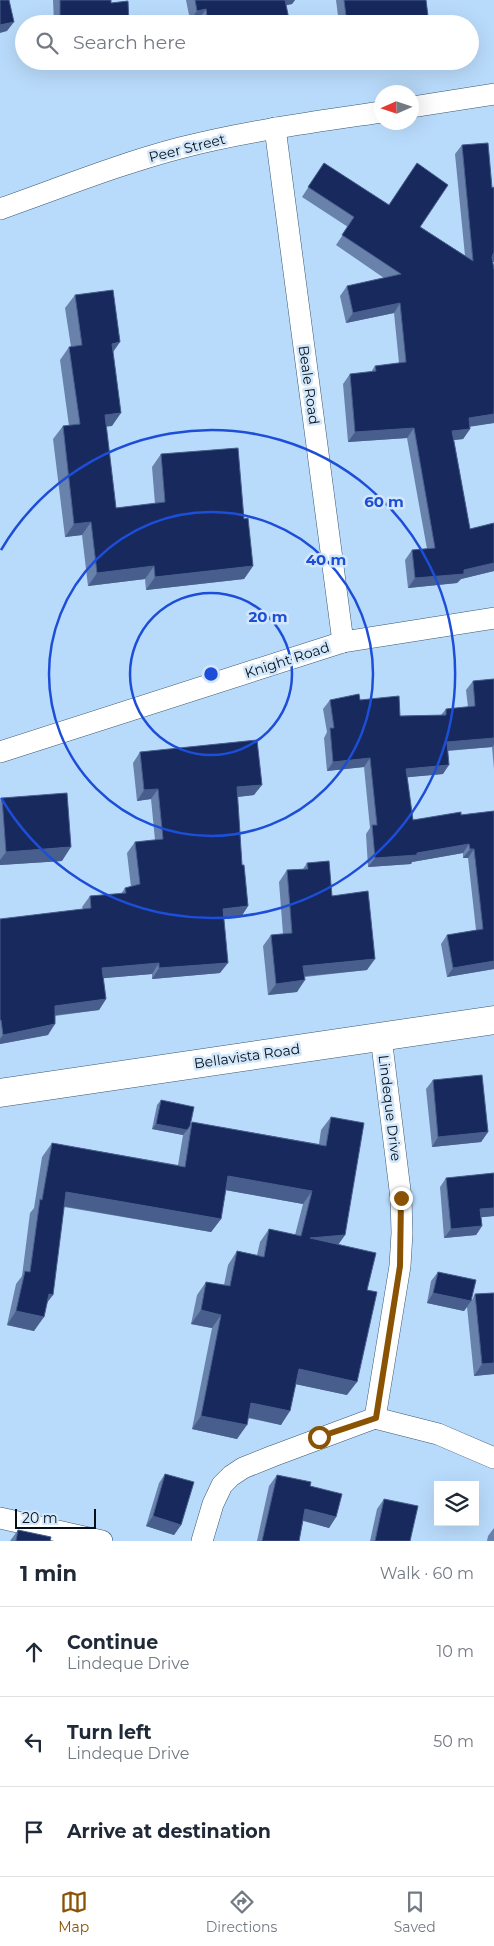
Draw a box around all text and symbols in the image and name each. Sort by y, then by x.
search box [15,15,479,70]
icon: search [33,29,61,57]
text: Search here [73,31,186,54]
north arrow [374,85,419,130]
street label: Peer Street [147,130,228,166]
street label: Beale Road [295,344,323,426]
text: 60 m [364,492,404,511]
text: 40 m [306,550,346,569]
text: 20 m [248,607,288,626]
street label: Knight Road [242,638,332,682]
centre of rings [202,665,220,683]
street label: Bellavista Road [193,1040,301,1072]
street label: Lindeque Drive [375,1054,405,1162]
route end [390,1187,413,1210]
route start [308,1426,331,1449]
map controls [434,1481,479,1526]
button: layers [434,1481,479,1526]
scale bar [15,1506,96,1529]
text: 20 m [22,1509,58,1527]
text: 1 min [20,1561,77,1586]
text: Walk · 60 m [380,1564,474,1583]
text: Continue [67,1631,158,1654]
icon: ahead [20,1638,48,1666]
text: 10 m [436,1642,474,1661]
text: Lindeque Drive [67,1654,189,1673]
text: Turn left [67,1721,152,1744]
icon: left [20,1728,48,1756]
text: 50 m [433,1732,474,1751]
text: Lindeque Drive [67,1744,189,1763]
icon: arrive [20,1818,48,1846]
text: Arrive at destination [67,1820,271,1843]
tab: Map [58,1888,89,1936]
tab: Directions [206,1888,277,1936]
tab: Saved [394,1888,436,1936]

